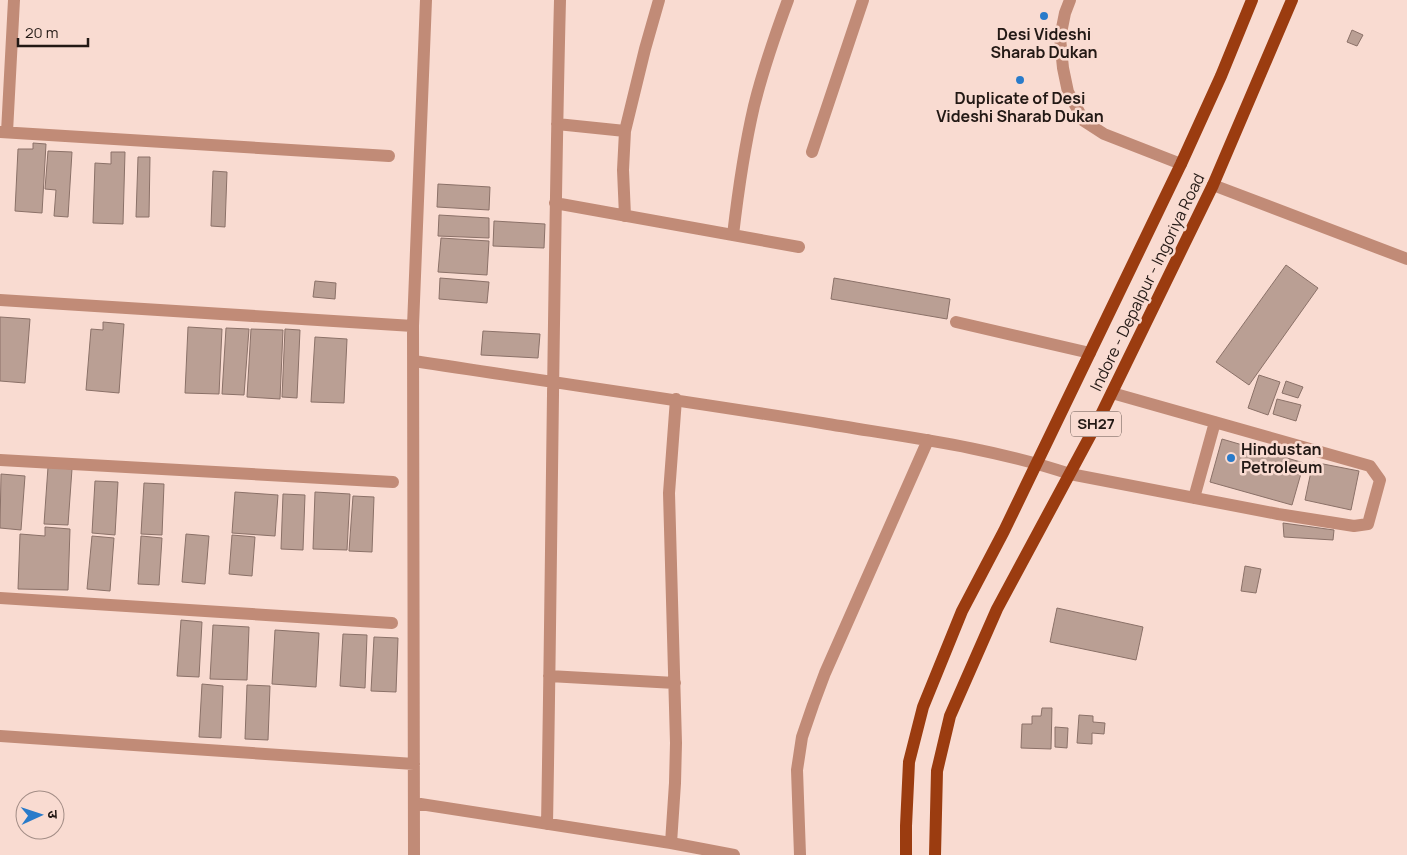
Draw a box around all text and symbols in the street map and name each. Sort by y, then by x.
marker: Desi Videshi Sharab Dukan [1038,10,1050,22]
scale bar [18,15,88,47]
text: 20 m [25,22,58,43]
place label: Desi Videshi Sharab Dukan [990,23,1098,63]
marker: Duplicate of Desi Videshi Sharab Dukan [1014,74,1026,86]
place label: Duplicate of Desi Videshi Sharab Dukan [936,87,1104,127]
street label: Indore - Depalpur - Ingoriya Road [1085,169,1209,395]
road number: SH27 [1071,412,1121,436]
place label: Hindustan Petroleum [1241,438,1322,478]
marker: Hindustan Petroleum [1225,452,1237,464]
north arrow [15,790,65,840]
text: उ [44,810,63,820]

